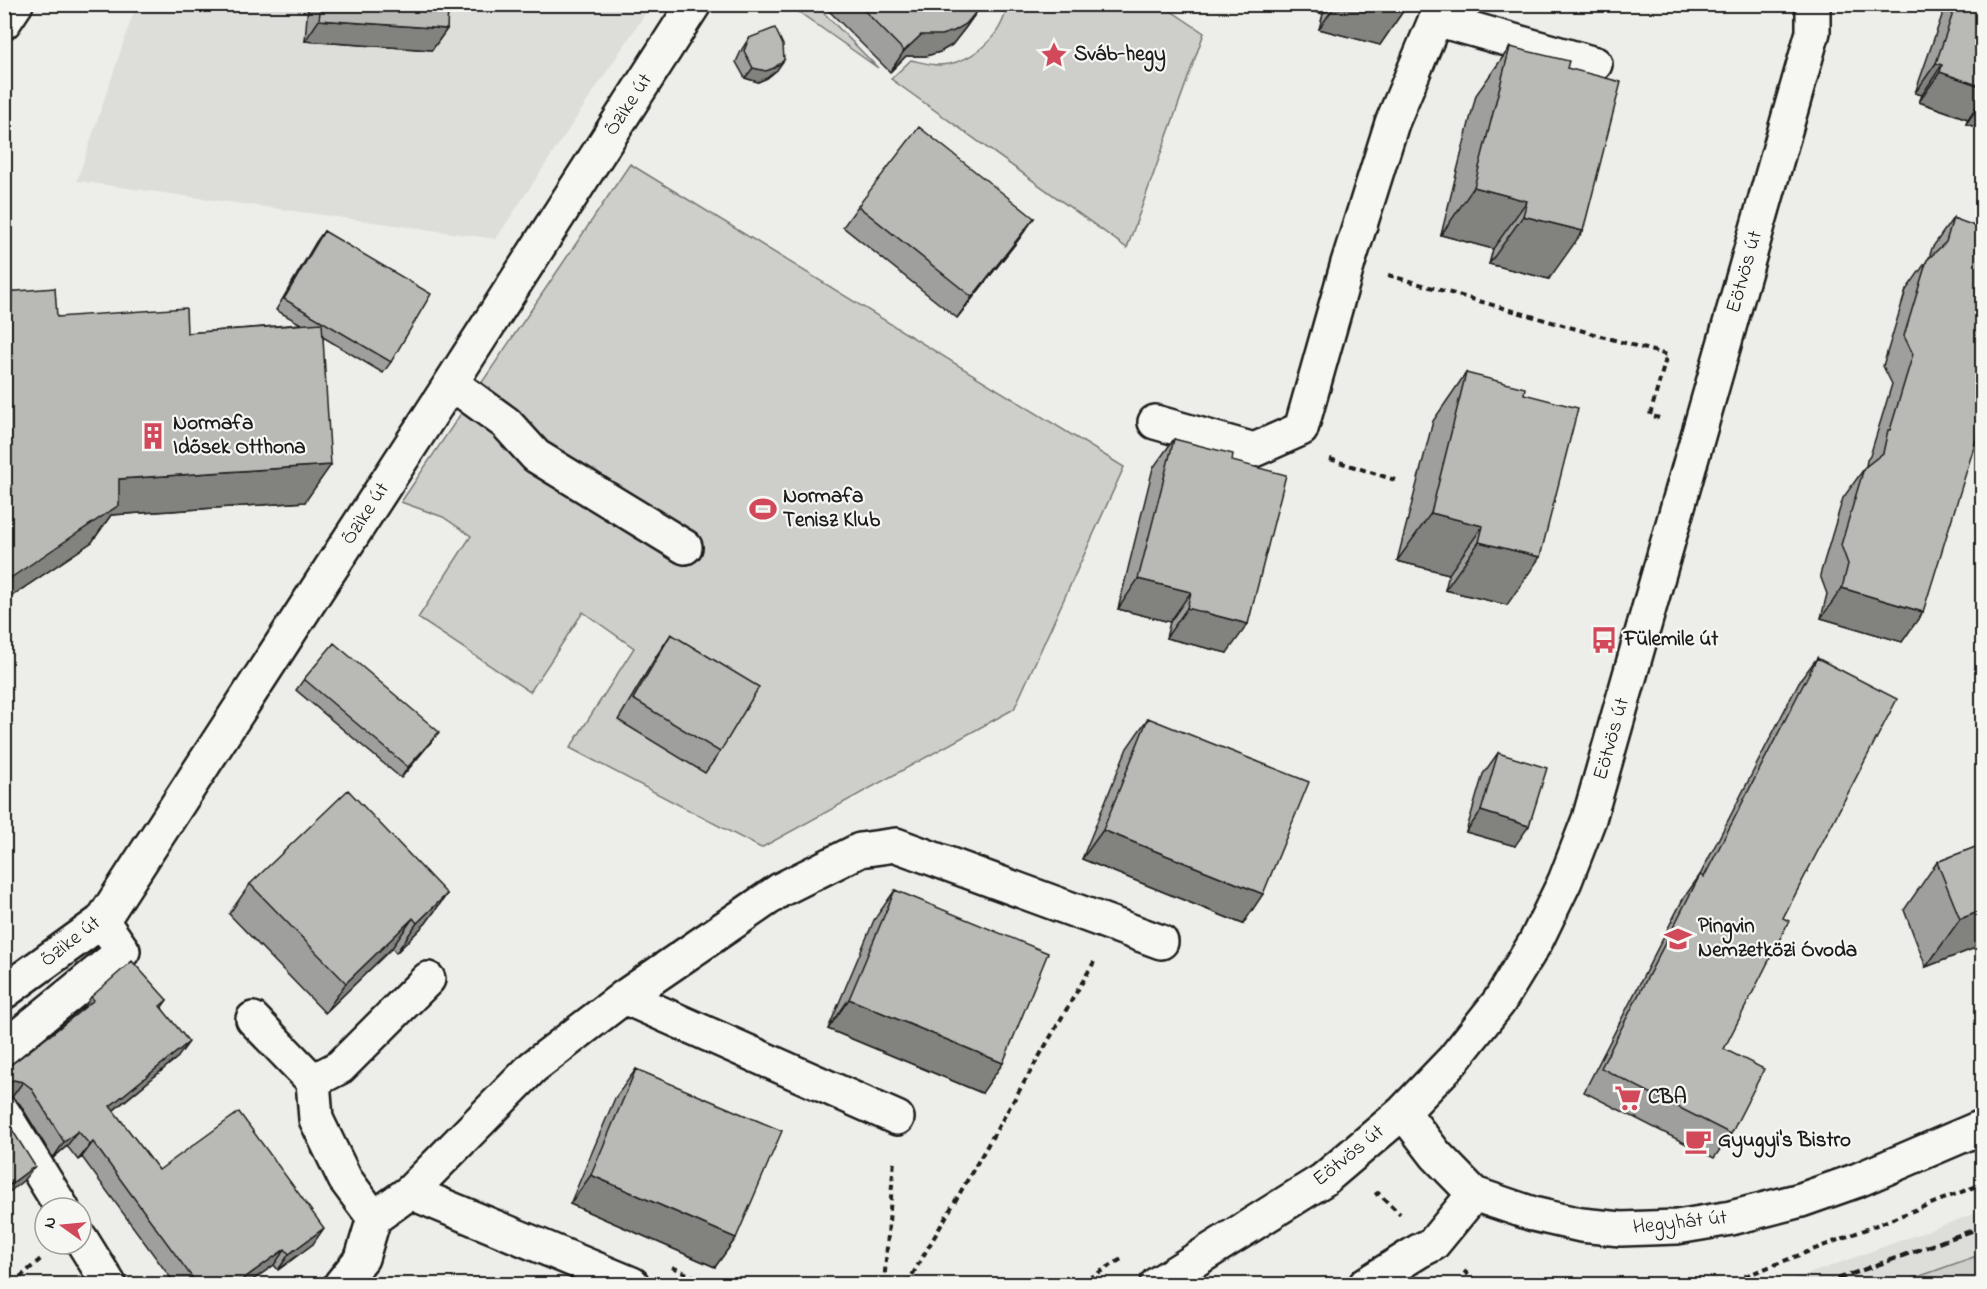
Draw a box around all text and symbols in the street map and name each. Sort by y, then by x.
place icon: Sváb-hegy [1039,40,1069,70]
place label: Sváb-hegy [1074,40,1166,72]
street label: Őzike út [598,68,660,142]
street label: Eötvös út [1719,227,1771,317]
place label: Normafa Idősek Otthona [173,409,306,463]
building icon: Normafa Idősek Otthona [138,421,168,451]
street label: Őzike út [335,477,397,551]
place label: Normafa Tenisz Klub [783,482,881,536]
sports icon: Normafa Tenisz Klub [748,494,778,524]
bus stop icon: Fülemile út [1589,625,1619,655]
place label: Fülemile út [1623,625,1719,655]
street label: Eötvös út [1586,694,1638,784]
street label: Őzike út [34,909,108,975]
place label: Pingvin Nemzetközi Óvoda [1698,912,1857,966]
school or university icon: Pingvin Nemzetközi Óvoda [1663,924,1693,954]
supermarket icon: CBA [1613,1083,1643,1113]
place label: CBA [1648,1083,1687,1113]
street label: Eötvös út [1307,1118,1391,1194]
cafe icon: Gyugyi's Bistro [1683,1126,1713,1156]
place label: Gyugyi's Bistro [1718,1126,1851,1158]
north arrow [33,1196,93,1256]
street label: Hegyhát út [1631,1203,1729,1245]
text: N [37,1214,63,1231]

